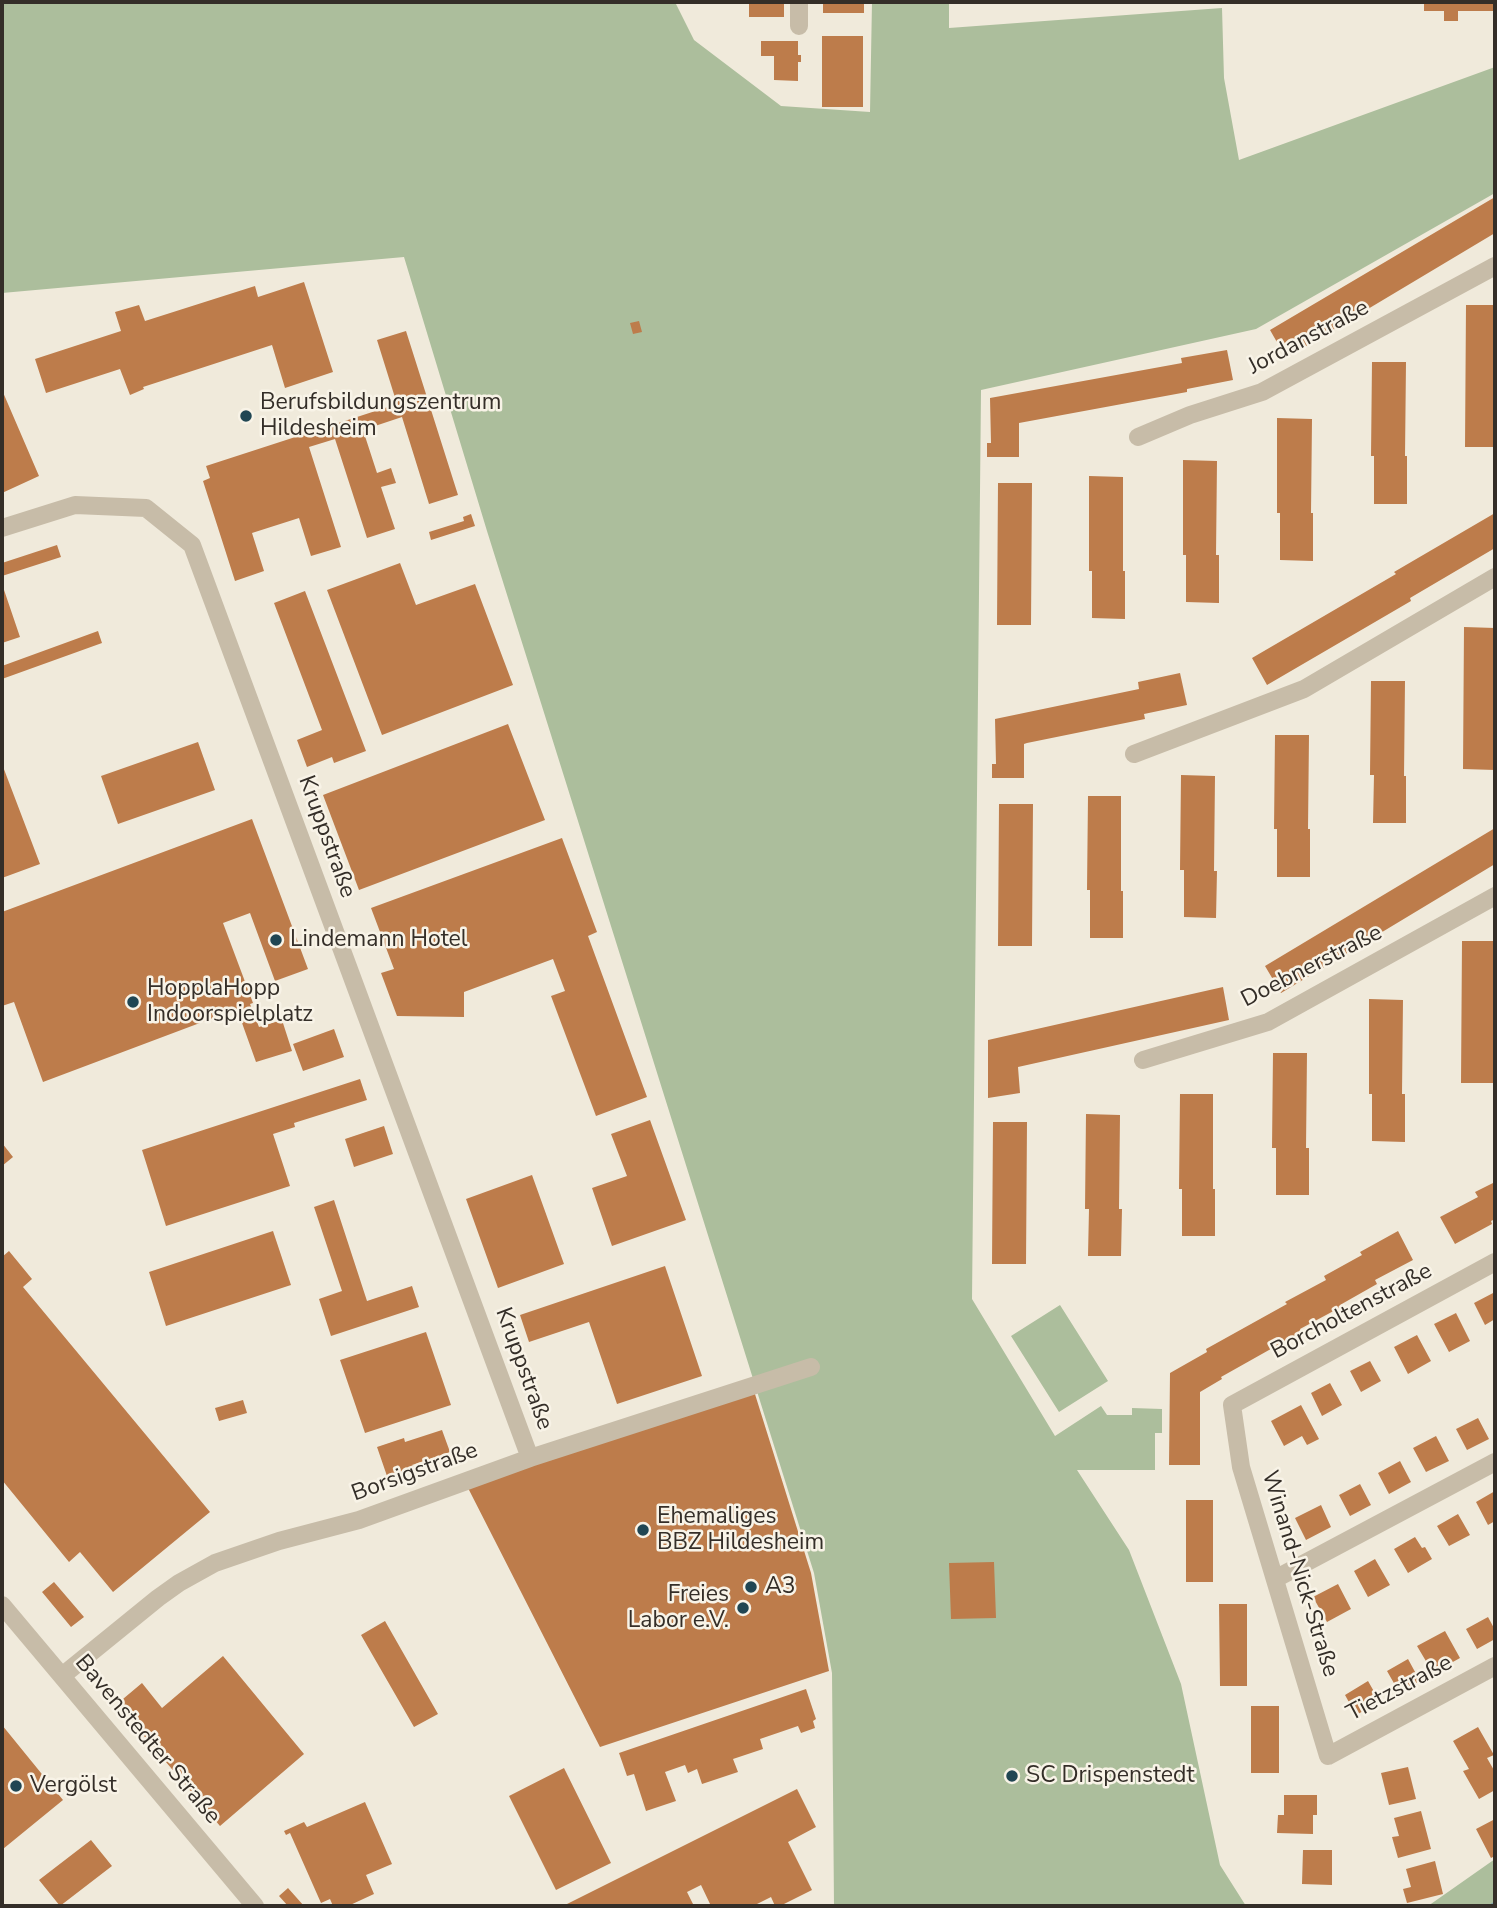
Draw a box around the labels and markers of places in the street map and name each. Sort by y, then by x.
place label: Berufsbildungszentrum Hildesheim [260,389,501,443]
marker: Berufsbildungszentrum Hildesheim [238,408,254,424]
place label: Lindemann Hotel [290,926,468,954]
marker: Lindemann Hotel [268,932,284,948]
place label: HopplaHopp Indoorspielplatz [147,975,313,1029]
marker: HopplaHopp Indoorspielplatz [125,994,141,1010]
place label: Ehemaliges BBZ Hildesheim [657,1503,824,1557]
marker: Ehemaliges BBZ Hildesheim [635,1522,651,1538]
place label: A3 [765,1573,796,1601]
marker: A3 [743,1579,759,1595]
place label: Freies Labor e.V. [628,1581,729,1635]
marker: Freies Labor e.V. [735,1600,751,1616]
place label: SC Drispenstedt [1026,1762,1195,1790]
marker: SC Drispenstedt [1004,1768,1020,1784]
place label: Vergölst [30,1772,117,1800]
marker: Vergölst [8,1778,24,1794]

